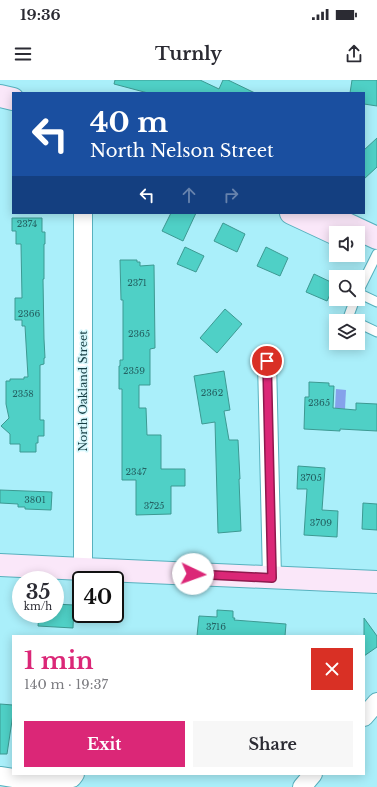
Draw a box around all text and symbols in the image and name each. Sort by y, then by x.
text: 19:36 [20,5,61,24]
icon: menu [12,43,34,65]
text: Turnly [155,43,222,65]
icon: share [343,43,365,65]
text: 40 m [90,105,168,140]
icon: left [24,108,76,160]
text: North Nelson Street [90,140,274,162]
icon: left [136,184,158,206]
icon: ahead [178,184,200,206]
icon: right [220,184,242,206]
house number: 2374 [17,218,37,229]
map controls [329,226,365,350]
button: sound [329,226,365,262]
button: search [329,270,365,306]
house number: 2371 [127,277,147,288]
house number: 2366 [18,308,41,319]
button: layers [329,314,365,350]
house number: 2365 [128,328,150,339]
street label: North Oakland Street [76,330,90,452]
pin [250,344,284,378]
icon: arrive [256,350,278,372]
house number: 2359 [123,365,145,376]
house number: 2362 [201,387,223,398]
house number: 2358 [12,388,34,399]
house number: 2365 [308,397,330,408]
house number: 2347 [126,466,147,477]
house number: 3705 [300,472,322,483]
house number: 3801 [24,494,46,505]
house number: 3725 [144,500,164,511]
house number: 3709 [310,517,332,528]
position arrow [172,553,214,595]
speed limit sign: 40 [72,571,124,623]
text: 35 [26,580,50,604]
text: km/h [24,600,52,613]
house number: 3716 [206,621,226,632]
text: 1 min [24,646,94,675]
button: close [311,648,353,690]
text: 140 m · 19:37 [24,676,108,693]
button: Exit [24,721,185,767]
button: Share [193,721,353,767]

